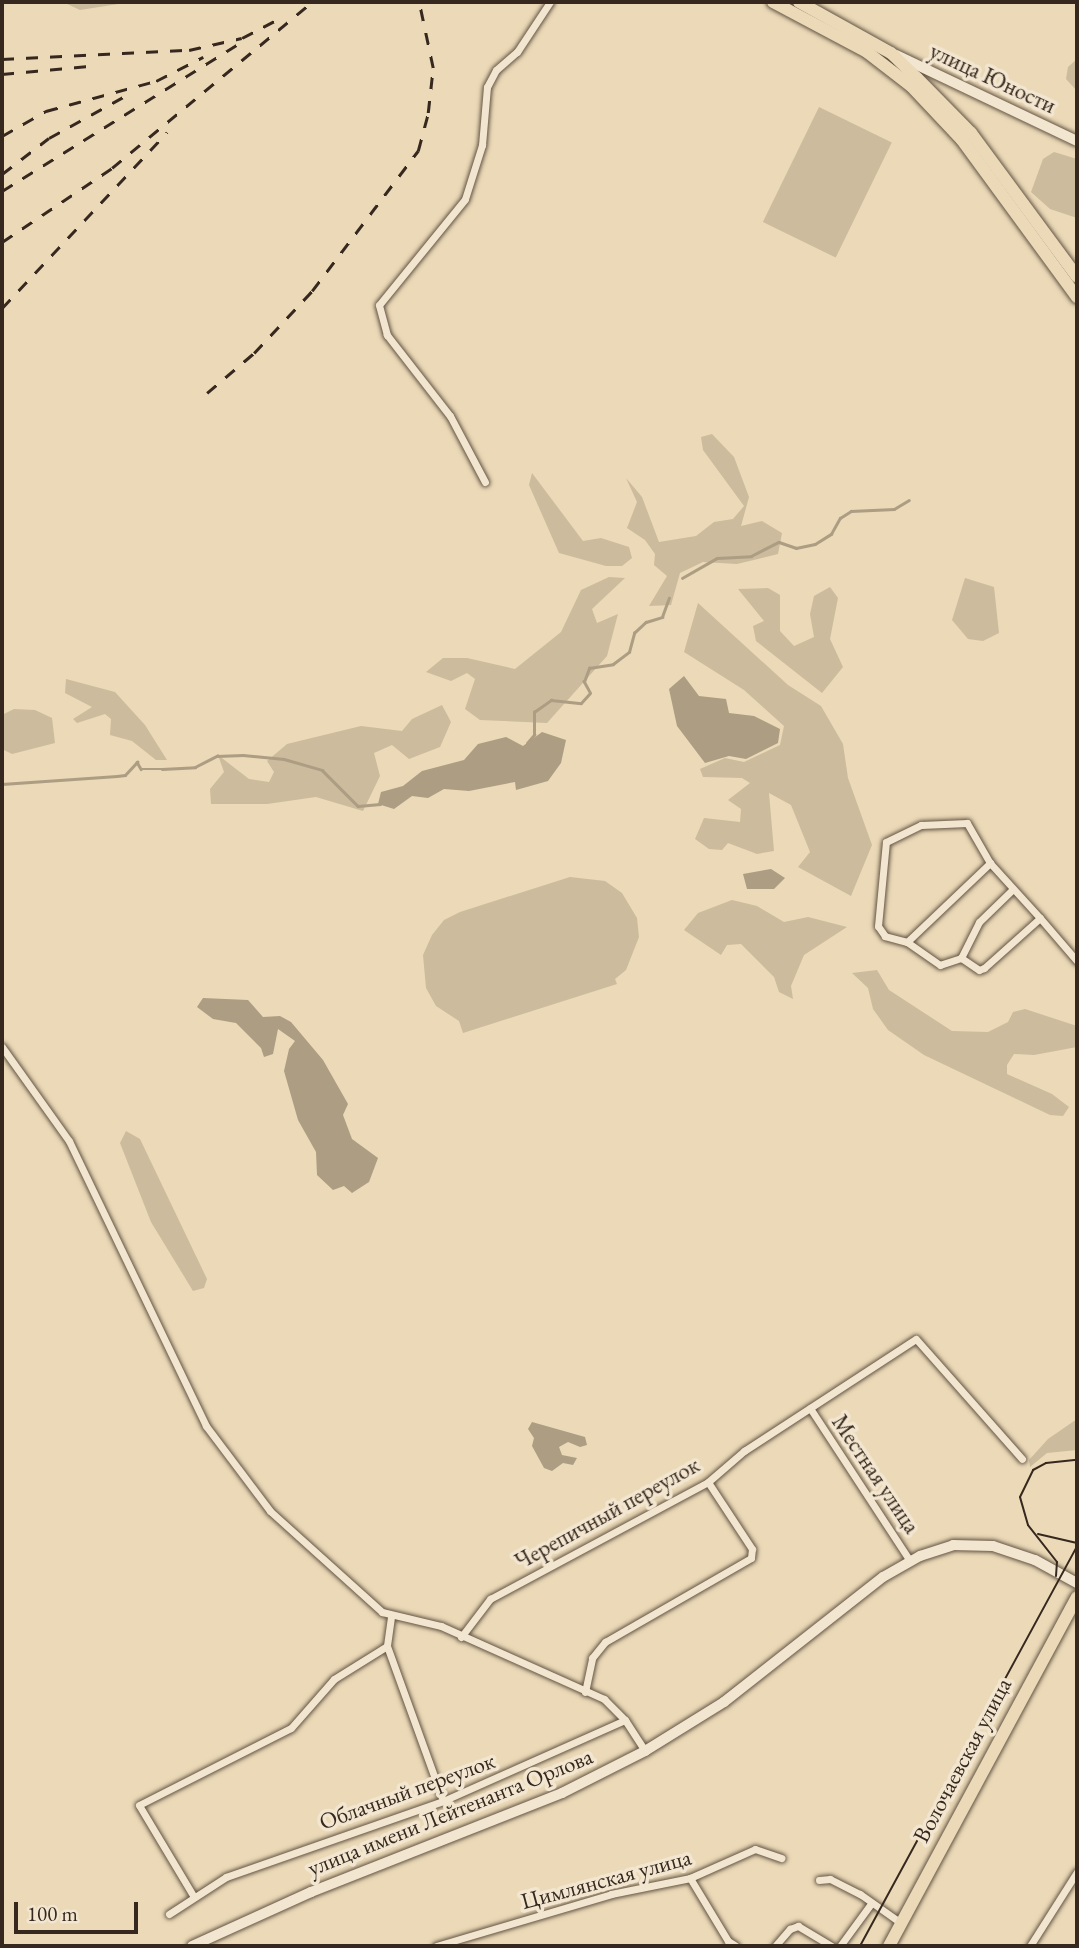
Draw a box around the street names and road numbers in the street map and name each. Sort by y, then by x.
street label: улица Юности [925,37,1061,119]
street label: Местная улица [826,1409,926,1539]
street label: Черепичный переулок [510,1451,704,1575]
street label: Волочаевская улица [907,1673,1017,1847]
street label: улица имени Лейтенанта Орлова [303,1742,597,1882]
street label: Облачный переулок [315,1746,499,1836]
street label: Цимлянская улица [518,1843,694,1915]

